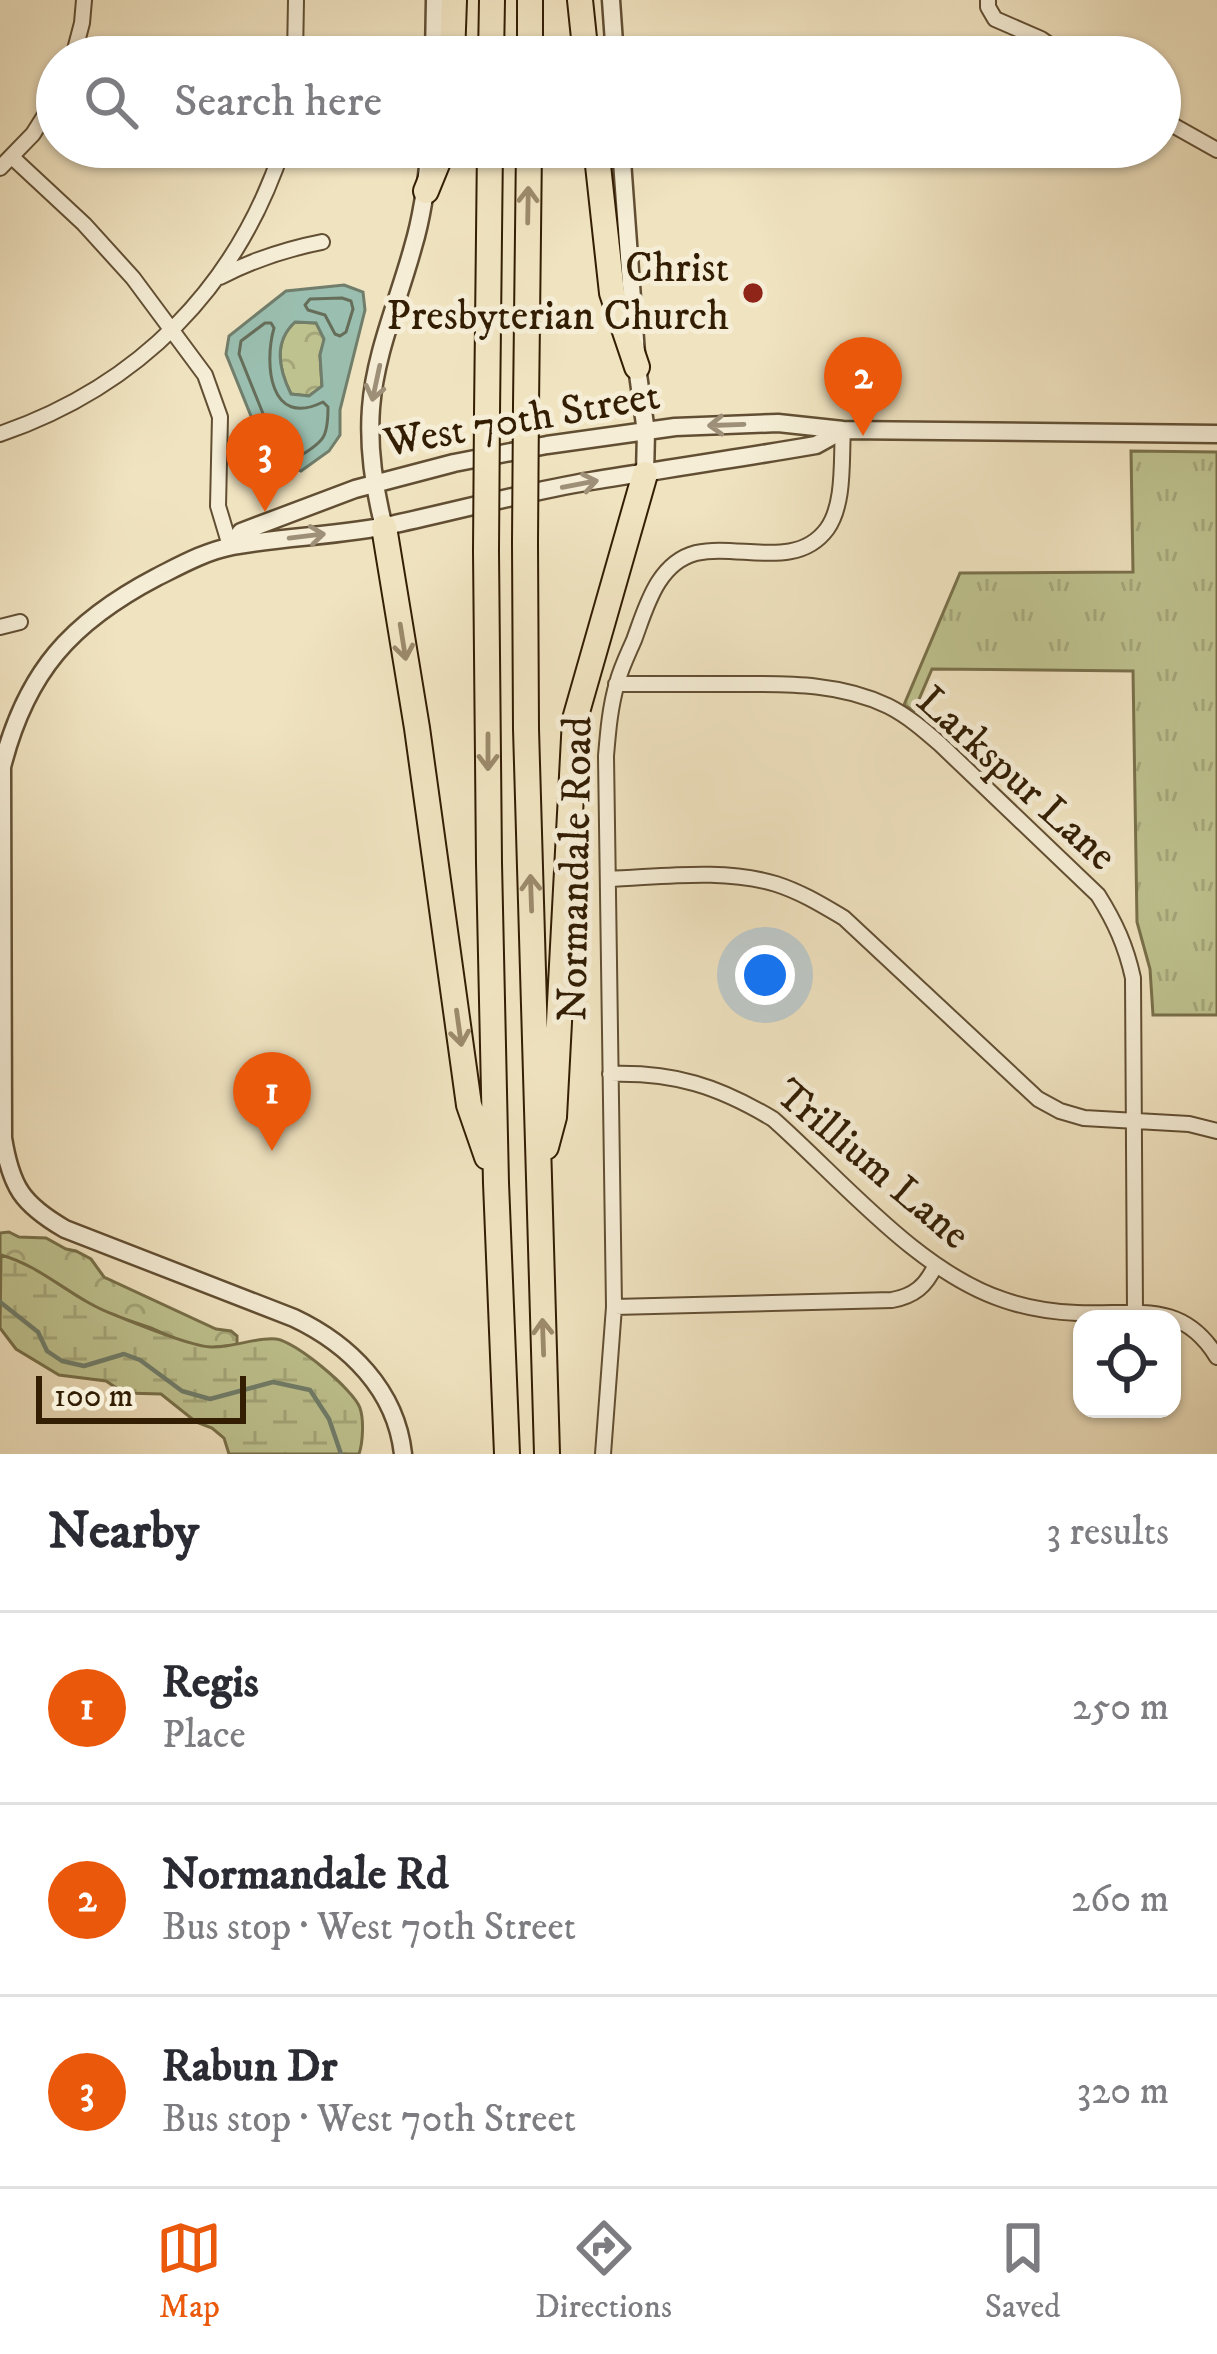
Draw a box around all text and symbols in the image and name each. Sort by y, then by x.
search box [36,36,1181,168]
icon: search [78,69,144,135]
text: Search here [174,74,382,130]
one-way arrow [517,186,539,225]
place label: Christ Presbyterian Church [386,243,729,343]
marker: Christ Presbyterian Church [740,280,766,306]
pin: 2 [824,337,902,436]
one-way arrow [364,363,386,402]
street label: West 70th Street [379,370,664,470]
pin: 3 [226,413,304,512]
one-way arrow [707,414,746,437]
one-way arrow [560,472,599,494]
one-way arrow [287,525,326,547]
one-way arrow [393,622,416,661]
street label: Larkspur Lane [905,675,1127,883]
street label: Normandale Road [547,716,605,1022]
one-way arrow [477,732,499,771]
one-way arrow [519,874,542,913]
your location [735,945,795,1005]
one-way arrow [448,1008,470,1047]
pin: 1 [233,1052,311,1151]
street label: Trillium Lane [764,1069,980,1261]
map controls [1073,1310,1181,1418]
button: locate [1073,1310,1181,1418]
one-way arrow [531,1318,554,1357]
scale bar [36,1370,246,1423]
text: 100 m [54,1376,133,1417]
text: Nearby [48,1500,199,1564]
text: 3 results [1046,1508,1169,1557]
text: Regis [162,1655,259,1711]
text: 1 [80,1683,94,1732]
text: 250 m [1072,1683,1169,1732]
text: Place [162,1711,246,1760]
text: Normandale Rd [162,1847,448,1903]
text: 2 [77,1875,97,1924]
text: 260 m [1071,1875,1169,1924]
text: Bus stop · West 70th Street [162,1903,576,1952]
text: Rabun Dr [162,2039,337,2095]
text: 3 [80,2067,94,2116]
text: 320 m [1077,2067,1169,2116]
text: Bus stop · West 70th Street [162,2095,576,2144]
tab: Map [156,2215,222,2328]
tab: Directions [535,2215,672,2328]
tab: Saved [985,2215,1061,2328]

